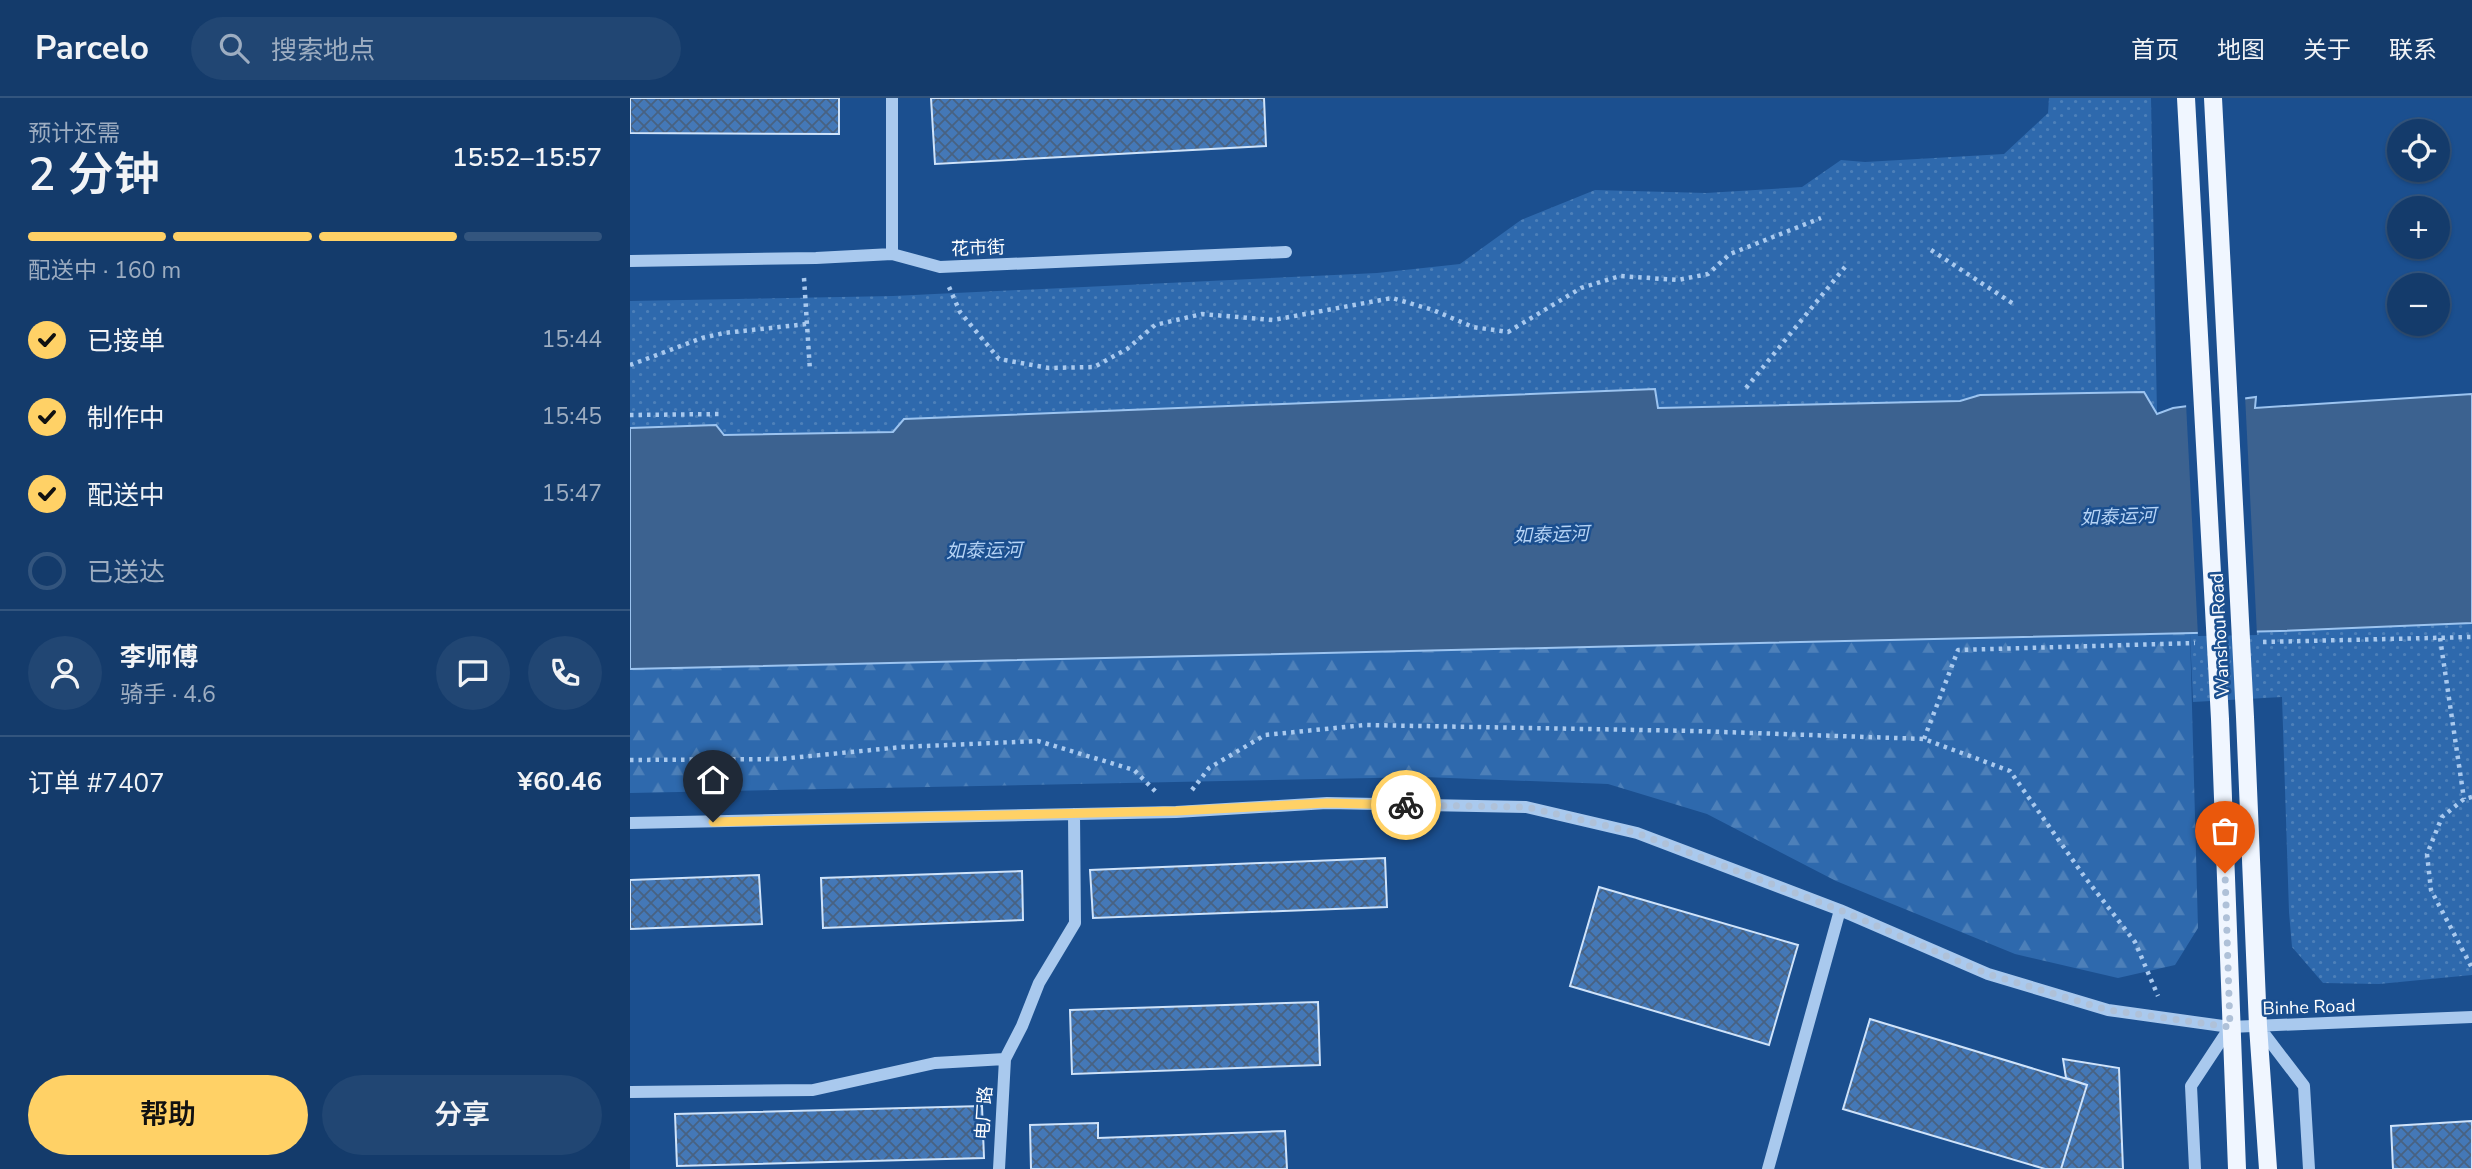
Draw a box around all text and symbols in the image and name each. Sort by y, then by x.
search box [191,17,681,80]
text: Parcelo [35,26,149,71]
icon: search [215,29,253,67]
text: 搜索地点 [271,33,375,68]
text: 首页 [2131,34,2179,66]
text: 地图 [2217,34,2265,66]
text: 关于 [2303,34,2351,66]
text: 联系 [2389,34,2437,66]
text: 预计还需 [28,118,120,149]
map controls [2387,119,2450,336]
button: locate [2387,119,2450,182]
text: 15:52–15:57 [452,140,602,175]
text: 2 分钟 [28,143,160,206]
button: + [2387,196,2450,259]
street label: 花市街 [951,235,1005,261]
text: 配送中 · 160 m [28,255,181,286]
button: − [2387,273,2450,336]
icon: check [28,321,66,359]
text: 已接单 [87,324,165,359]
text: 15:44 [542,324,602,355]
icon: check [28,398,66,436]
text: 制作中 [87,401,165,436]
text: 15:45 [542,401,602,432]
icon: check [28,475,66,513]
text: 配送中 [87,478,165,513]
text: 15:47 [542,478,602,509]
water label: 如泰运河 [2080,503,2160,531]
water label: 如泰运河 [1513,521,1593,549]
water label: 如泰运河 [946,537,1026,565]
text: 已送达 [87,555,165,590]
street label: Wanshou Road [2205,572,2235,698]
button: person [28,636,102,710]
button: chat [436,636,510,710]
button: phone [528,636,602,710]
text: 李师傅 [120,640,198,675]
text: 骑手 · 4.6 [120,679,216,710]
pin [683,750,743,822]
icon: home [694,761,732,799]
text: ¥60.46 [518,764,602,799]
text: 订单 #7407 [28,766,165,801]
courier [1371,770,1441,840]
icon: bike [1387,786,1425,824]
pin [2195,801,2255,873]
icon: bag [2206,812,2244,850]
street label: Binhe Road [2262,993,2356,1021]
button: 帮助 [28,1075,308,1155]
button: 分享 [322,1075,602,1155]
street label: 电厂路 [970,1085,998,1141]

